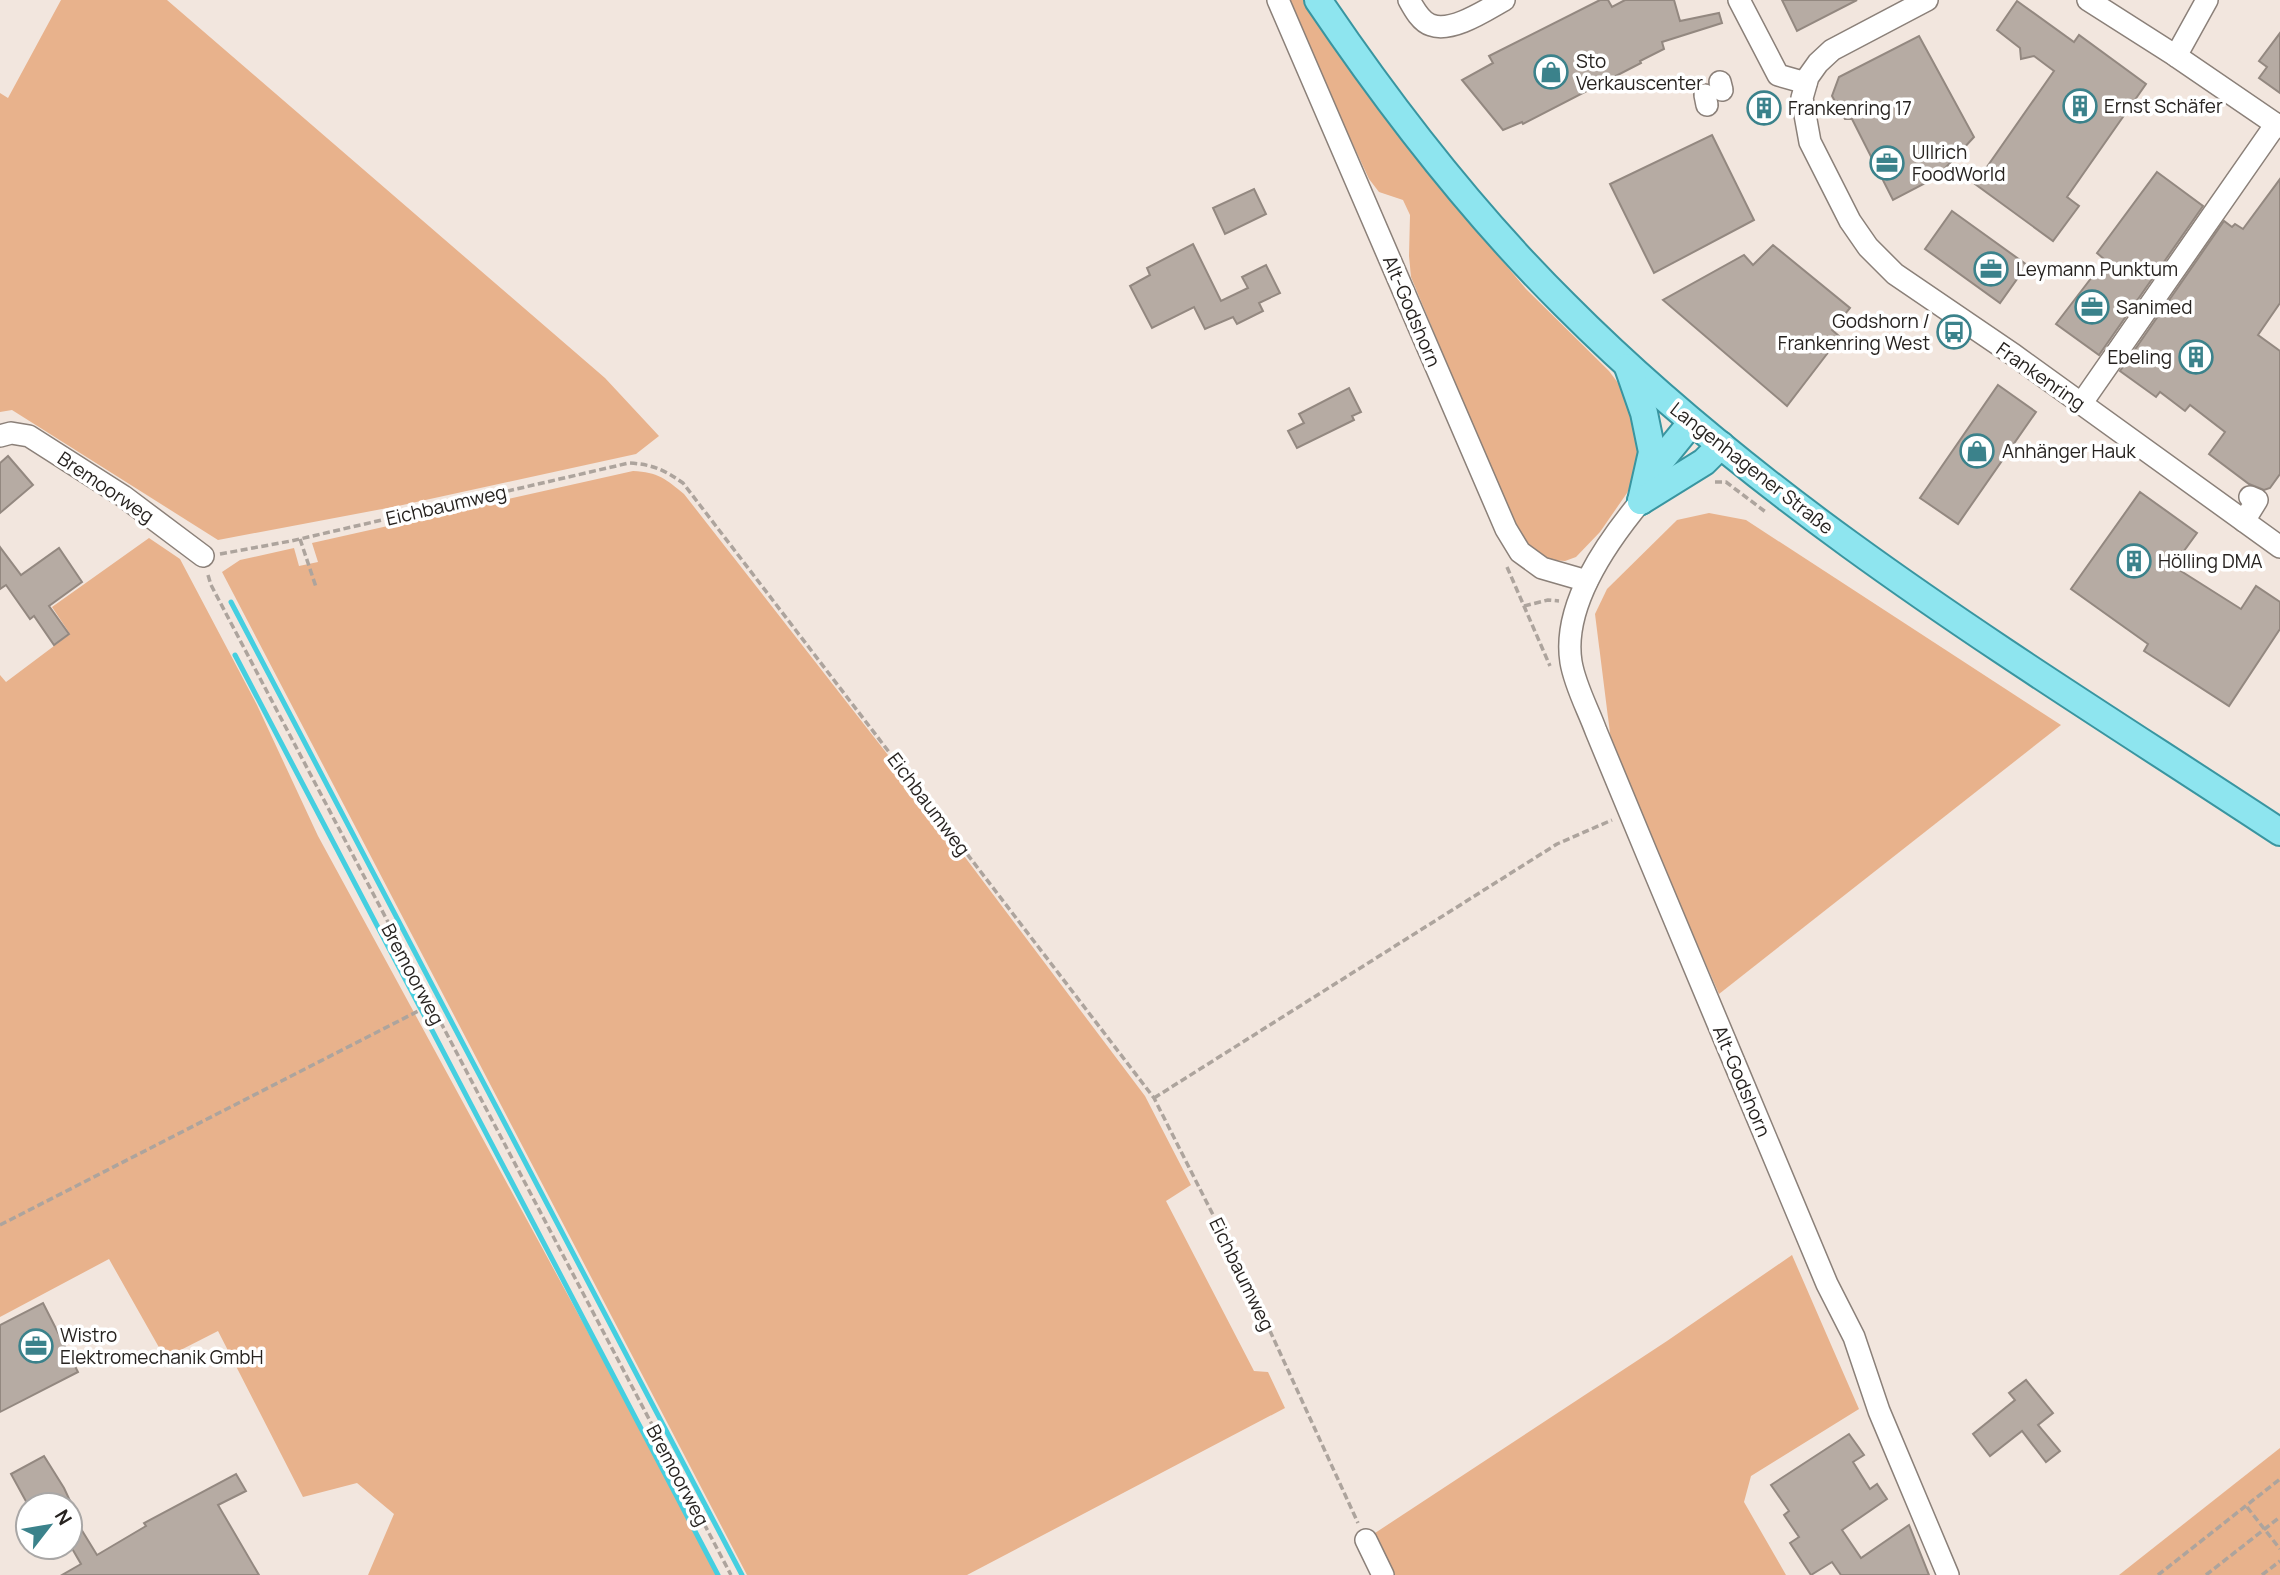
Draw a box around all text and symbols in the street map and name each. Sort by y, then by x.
place label: Sto Verkauscenter [1576,48,1703,96]
shop icon: Sto Verkauscenter [1532,53,1570,91]
building icon: Ernst Schäfer [2061,87,2099,125]
building icon: Frankenring 17 [1745,89,1783,127]
place label: Ernst Schäfer [2104,93,2223,119]
place label: Frankenring 17 [1788,95,1912,121]
place label: Ullrich FoodWorld [1912,139,2005,187]
office icon: Ullrich FoodWorld [1868,144,1906,182]
office icon: Leymann Punktum [1972,250,2010,288]
street label: Alt-Godshorn [1377,251,1447,371]
place label: Leymann Punktum [2016,256,2178,282]
office icon: Sanimed [2073,288,2111,326]
place label: Sanimed [2116,294,2192,320]
place label: Godshorn / Frankenring West [1778,308,1930,356]
bus stop icon: Godshorn / Frankenring West [1935,313,1973,351]
street label: Frankenring [1991,336,2091,416]
building icon: Ebeling [2177,338,2215,376]
place label: Ebeling [2107,344,2172,370]
street label: Langenhagener Straße [1665,396,1839,540]
shop icon: Anhänger Hauk [1958,432,1996,470]
place label: Anhänger Hauk [2002,438,2136,464]
street label: Bremoorweg [53,445,159,529]
street label: Eichbaumweg [383,479,509,531]
building icon: Hölling DMA [2115,542,2153,580]
place label: Hölling DMA [2158,548,2263,574]
street label: Eichbaumweg [882,747,976,861]
street label: Bremoorweg [375,919,451,1029]
street label: Alt-Godshorn [1707,1021,1777,1141]
street label: Eichbaumweg [1203,1213,1281,1335]
place label: Wistro Elektromechanik GmbH [60,1322,264,1370]
office icon: Wistro Elektromechanik GmbH [17,1327,55,1365]
street label: Bremoorweg [640,1420,716,1530]
north arrow [14,1491,84,1561]
text: N [49,1505,78,1530]

